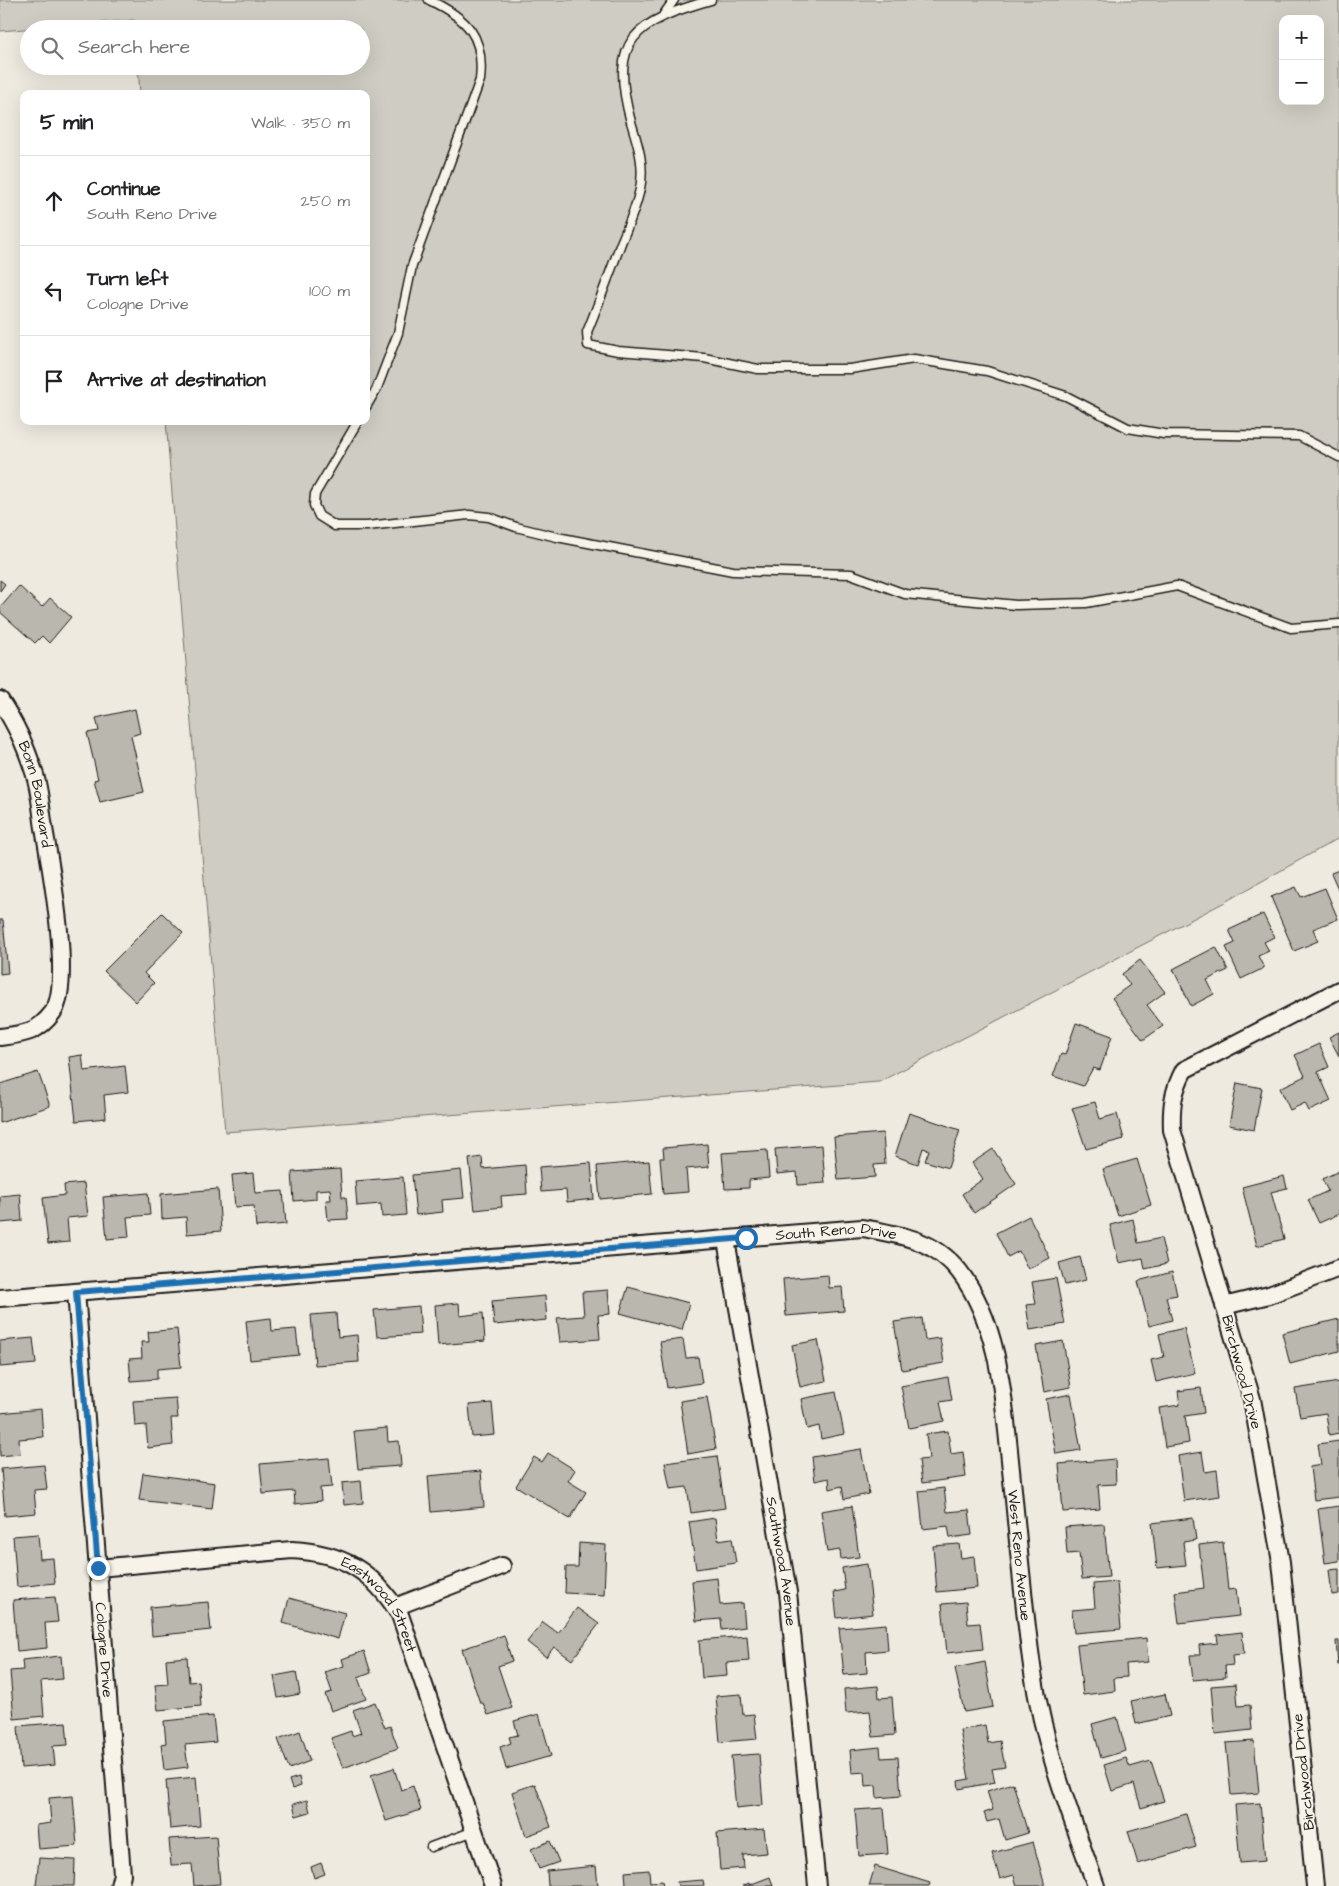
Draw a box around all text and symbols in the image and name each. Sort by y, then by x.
map controls [1279,15,1324,105]
button: + [1279,15,1324,60]
search box [20,20,370,75]
icon: search [38,34,66,62]
text: Search here [78,34,190,61]
button: − [1279,60,1324,105]
text: 5 min [40,108,93,137]
text: Walk · 350 m [251,112,350,134]
text: Continue [87,176,161,203]
icon: ahead [40,187,68,215]
text: 250 m [301,190,350,212]
text: South Reno Drive [87,203,217,225]
text: Turn left [87,266,168,293]
icon: left [40,277,68,305]
text: 100 m [309,280,350,302]
text: Cologne Drive [87,293,189,315]
icon: arrive [40,367,68,395]
text: Arrive at destination [87,367,266,394]
street label: Bonn Boulevard [13,738,57,849]
street label: South Reno Drive [775,1218,899,1246]
route start [735,1227,758,1250]
street label: Birchwood Drive [1216,1313,1267,1431]
street label: West Reno Avenue [1002,1489,1036,1622]
street label: Southwood Avenue [760,1495,801,1627]
street label: Eastwood Street [338,1552,422,1655]
route end [87,1557,110,1580]
street label: Cologne Drive [90,1602,118,1698]
street label: Birchwood Drive [1287,1713,1320,1831]

